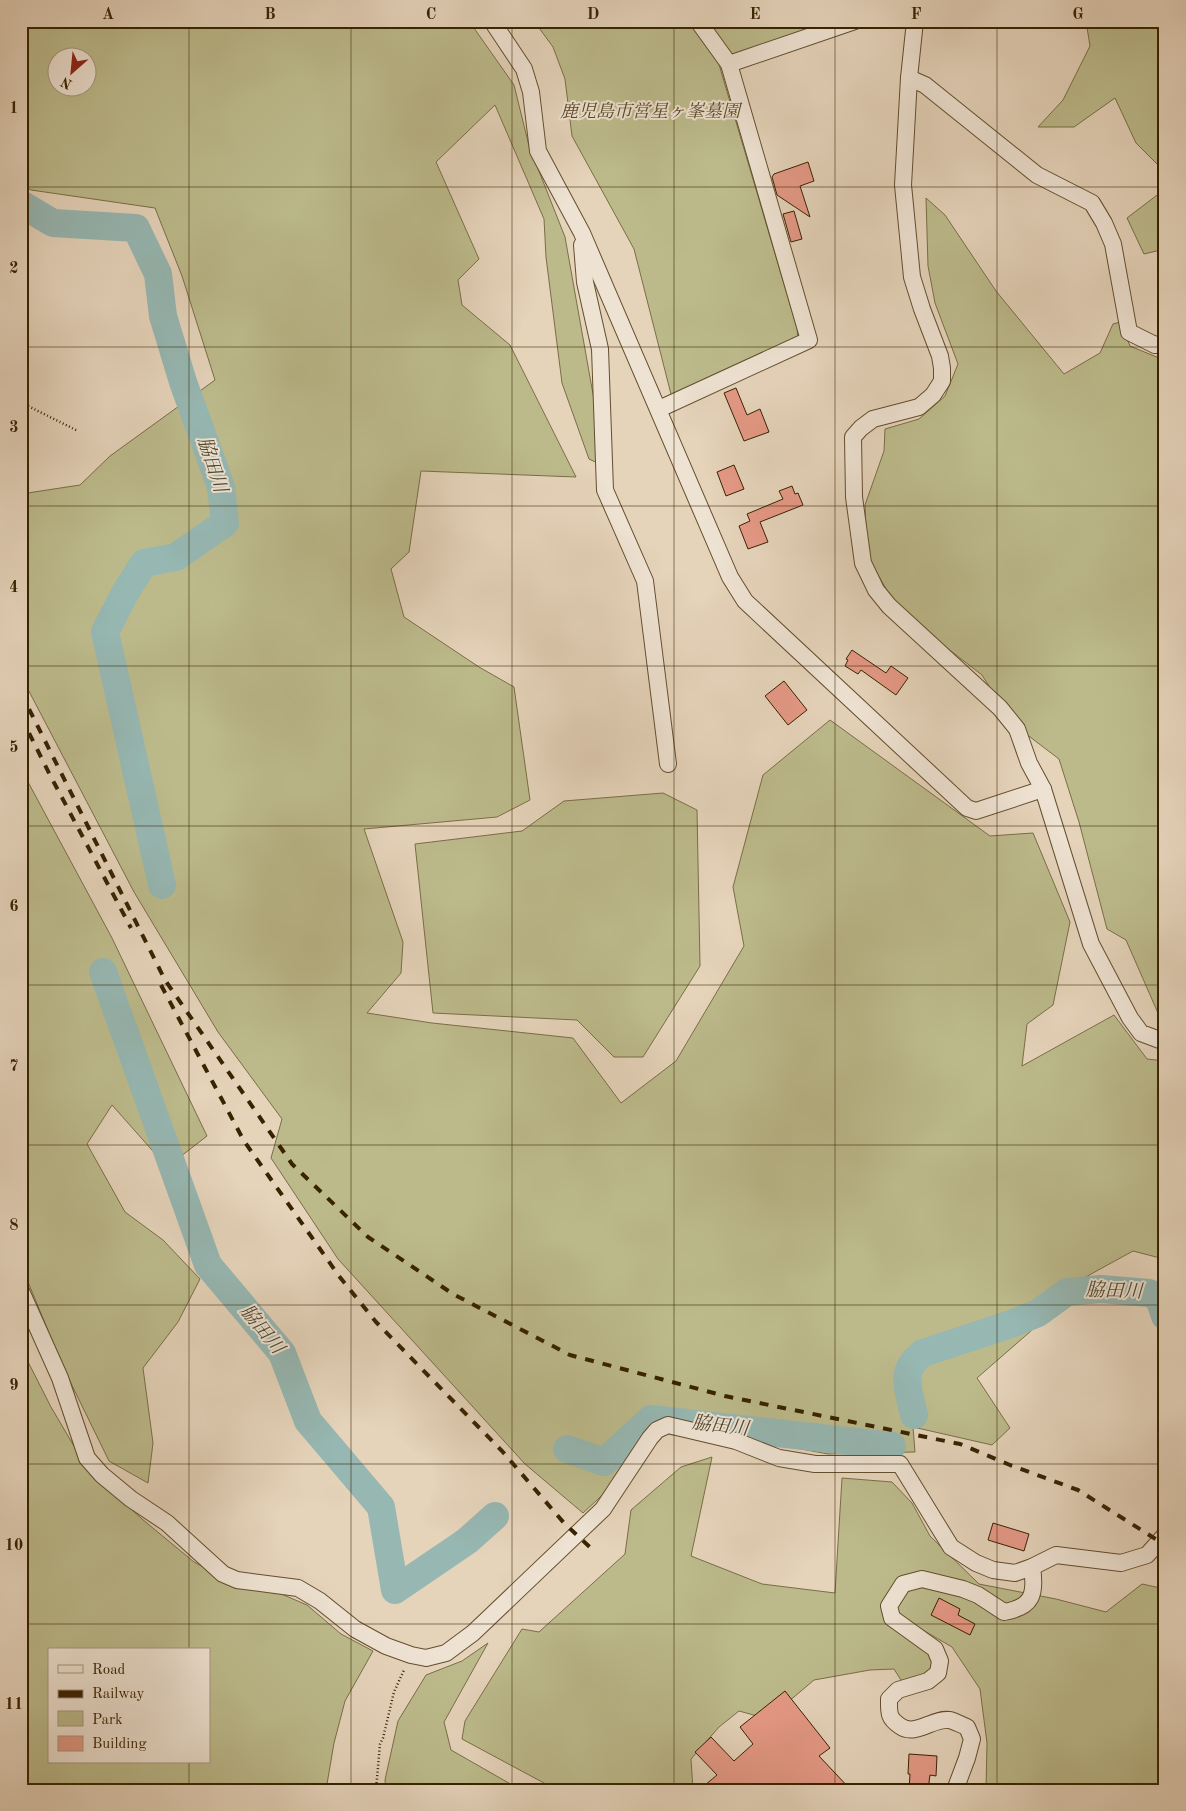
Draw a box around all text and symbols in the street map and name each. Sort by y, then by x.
text: A [102,7,114,23]
text: B [264,7,276,23]
text: C [426,7,436,23]
text: D [587,7,599,23]
text: E [749,7,761,23]
text: F [911,7,922,23]
text: G [1072,7,1084,23]
north arrow [48,48,98,98]
text: N [58,74,74,91]
text: 1 [9,101,19,117]
park label: 鹿児島市営星ヶ峯墓園 [560,101,743,121]
text: 2 [9,261,19,277]
text: 3 [9,420,19,436]
water label: 脇田川 [193,434,231,497]
text: 4 [9,580,19,596]
text: 5 [9,740,19,756]
text: 6 [9,899,19,915]
text: 7 [9,1059,19,1075]
text: 8 [9,1218,19,1234]
water label: 脇田川 [1085,1280,1145,1303]
water label: 脇田川 [236,1301,289,1360]
text: 9 [9,1378,19,1394]
water label: 脇田川 [691,1412,752,1440]
text: 10 [5,1538,23,1554]
legend [48,1648,210,1764]
text: Road [92,1663,126,1678]
text: Railway [92,1687,145,1702]
text: 11 [5,1697,23,1713]
text: Park [92,1713,123,1728]
text: Building [92,1737,147,1752]

